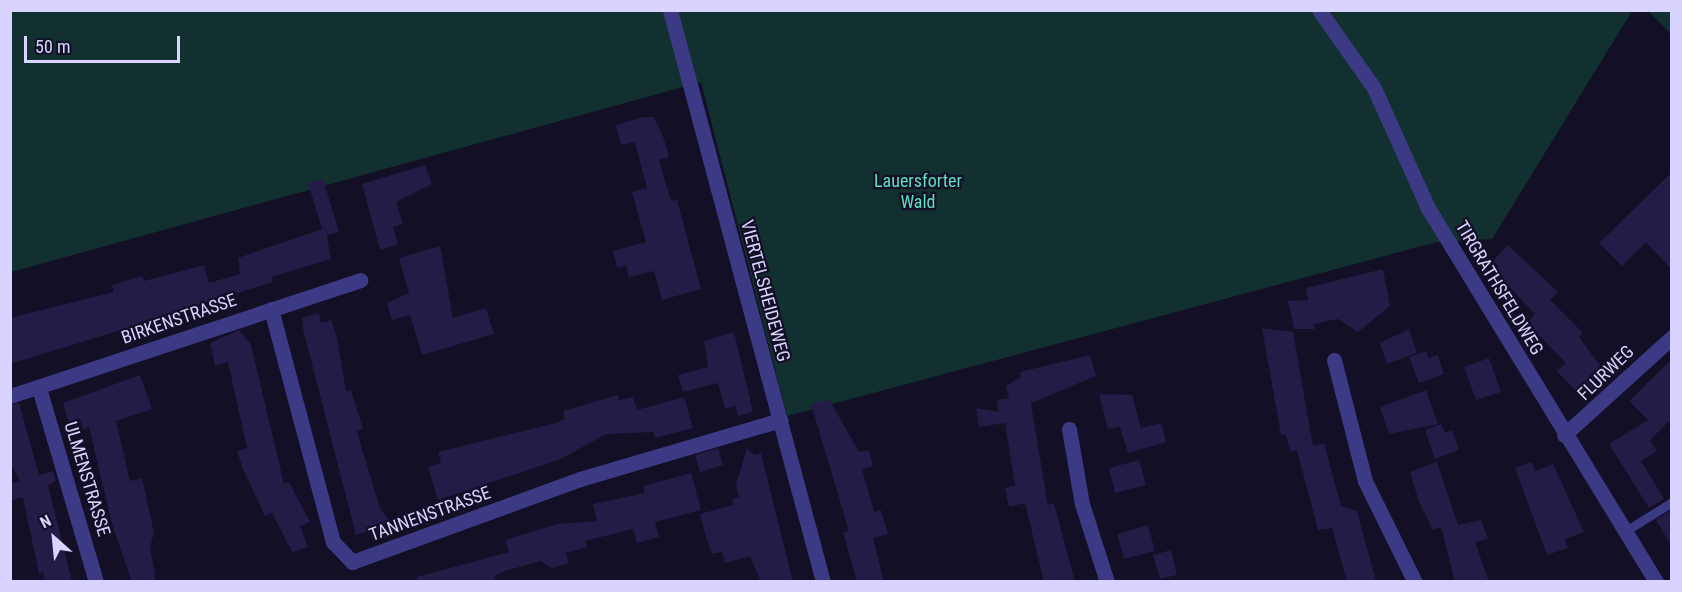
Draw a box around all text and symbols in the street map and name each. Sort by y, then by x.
scale bar [27,24,183,62]
text: 50 m [35,36,70,57]
park label: Lauersforter Wald [874,171,962,213]
street label: TIRGRATHSFELDWEG [1450,217,1548,359]
street label: VIERTELSHEIDEWEG [736,218,794,364]
street label: BIRKENSTRASSE [119,289,239,349]
street label: FLURWEG [1573,341,1639,405]
street label: ULMENSTRASSE [59,419,115,539]
street label: TANNENSTRASSE [366,482,494,546]
north arrow [24,508,84,568]
text: N [37,511,54,532]

